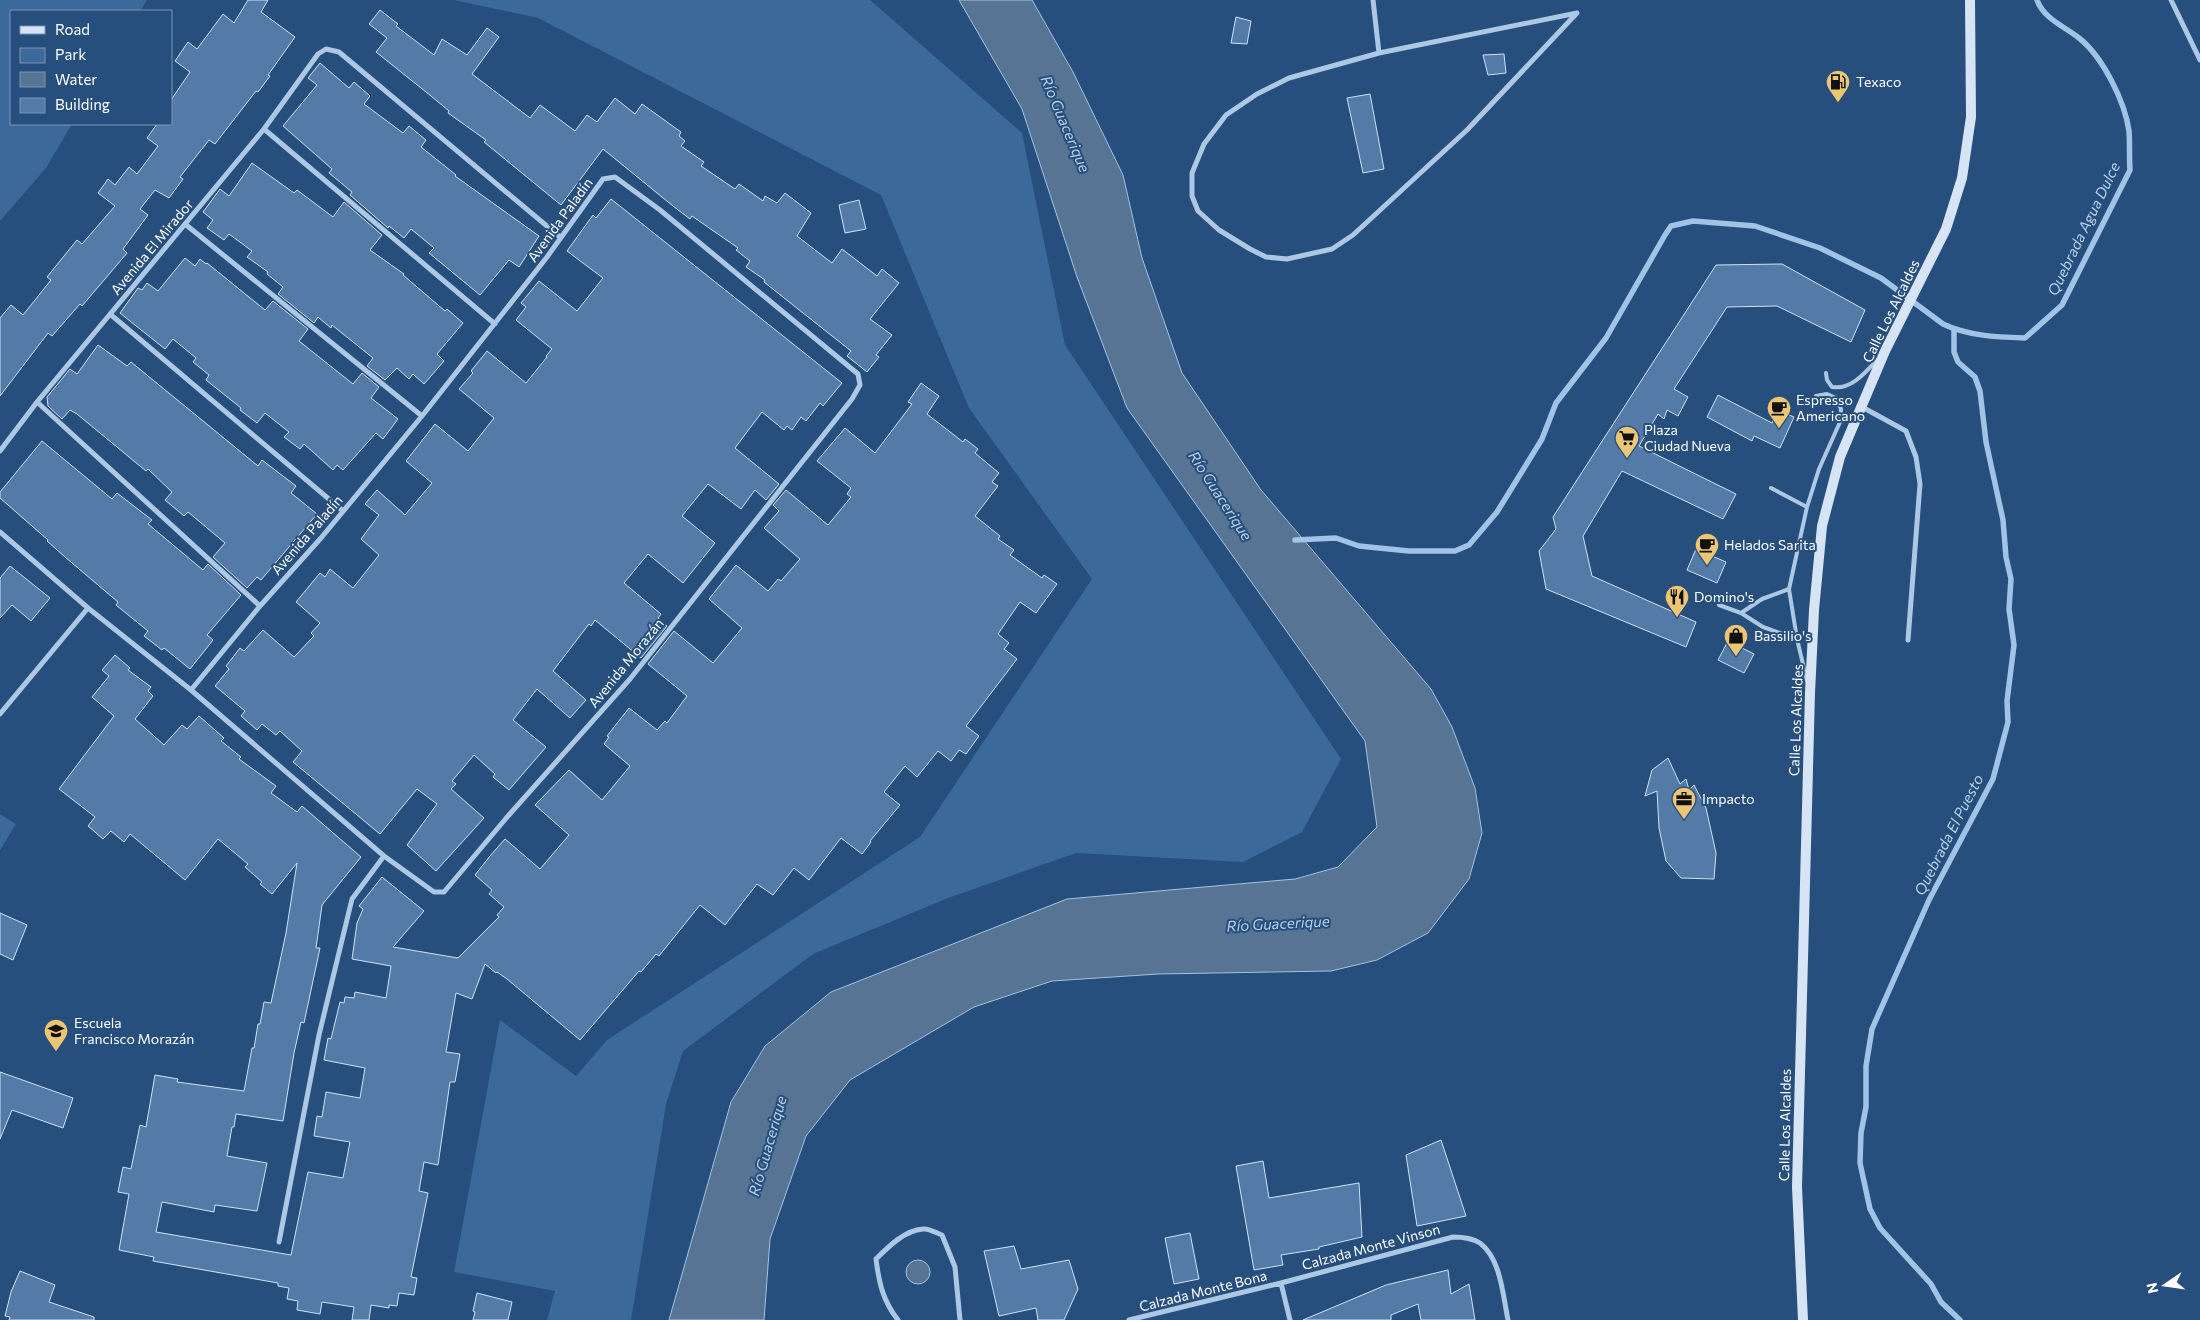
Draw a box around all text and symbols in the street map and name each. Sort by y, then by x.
legend [10,10,172,125]
text: Road [55,20,90,38]
text: Park [55,45,86,63]
fuel station icon: Texaco [1825,69,1851,103]
text: Water [55,70,97,88]
water label: Río Guacerique [1037,73,1094,175]
place label: Texaco [1856,73,1901,90]
text: Building [55,95,110,113]
water label: Quebrada Agua Dulce [2043,159,2123,298]
street label: Avenida Paladín [523,174,596,265]
street label: Avenida El Mirador [107,195,197,298]
street label: Calle Los Alcaldes [1858,257,1923,365]
place label: Espresso Americano [1796,391,1865,424]
cafe icon: Espresso Americano [1766,395,1792,429]
place label: Plaza Ciudad Nueva [1644,421,1731,454]
supermarket icon: Plaza Ciudad Nueva [1614,425,1640,459]
water label: Río Guacerique [1185,447,1257,544]
street label: Avenida Paladín [267,491,346,578]
cafe icon: Helados Sarita [1694,532,1720,566]
place label: Helados Sarita [1724,536,1816,553]
restaurant icon: Domino's [1664,584,1690,618]
place label: Domino's [1694,588,1754,605]
street label: Avenida Morazán [584,615,667,711]
shop icon: Bassilio's [1723,623,1749,657]
place label: Bassilio's [1754,627,1811,644]
street label: Calle Los Alcaldes [1785,664,1806,776]
water label: Quebrada El Puesto [1910,771,1986,898]
office icon: Impacto [1671,786,1697,820]
place label: Impacto [1702,790,1755,807]
water label: Río Guacerique [1226,911,1330,935]
place label: Escuela Francisco Morazán [74,1014,194,1047]
school or university icon: Escuela Francisco Morazán [43,1018,69,1052]
street label: Calle Los Alcaldes [1775,1069,1794,1181]
water label: Río Guacerique [744,1094,790,1198]
street label: Calzada Monte Vinson [1300,1220,1442,1273]
north arrow [2140,1260,2190,1310]
street label: Calzada Monte Bona [1137,1266,1269,1315]
text: N [2142,1281,2161,1295]

